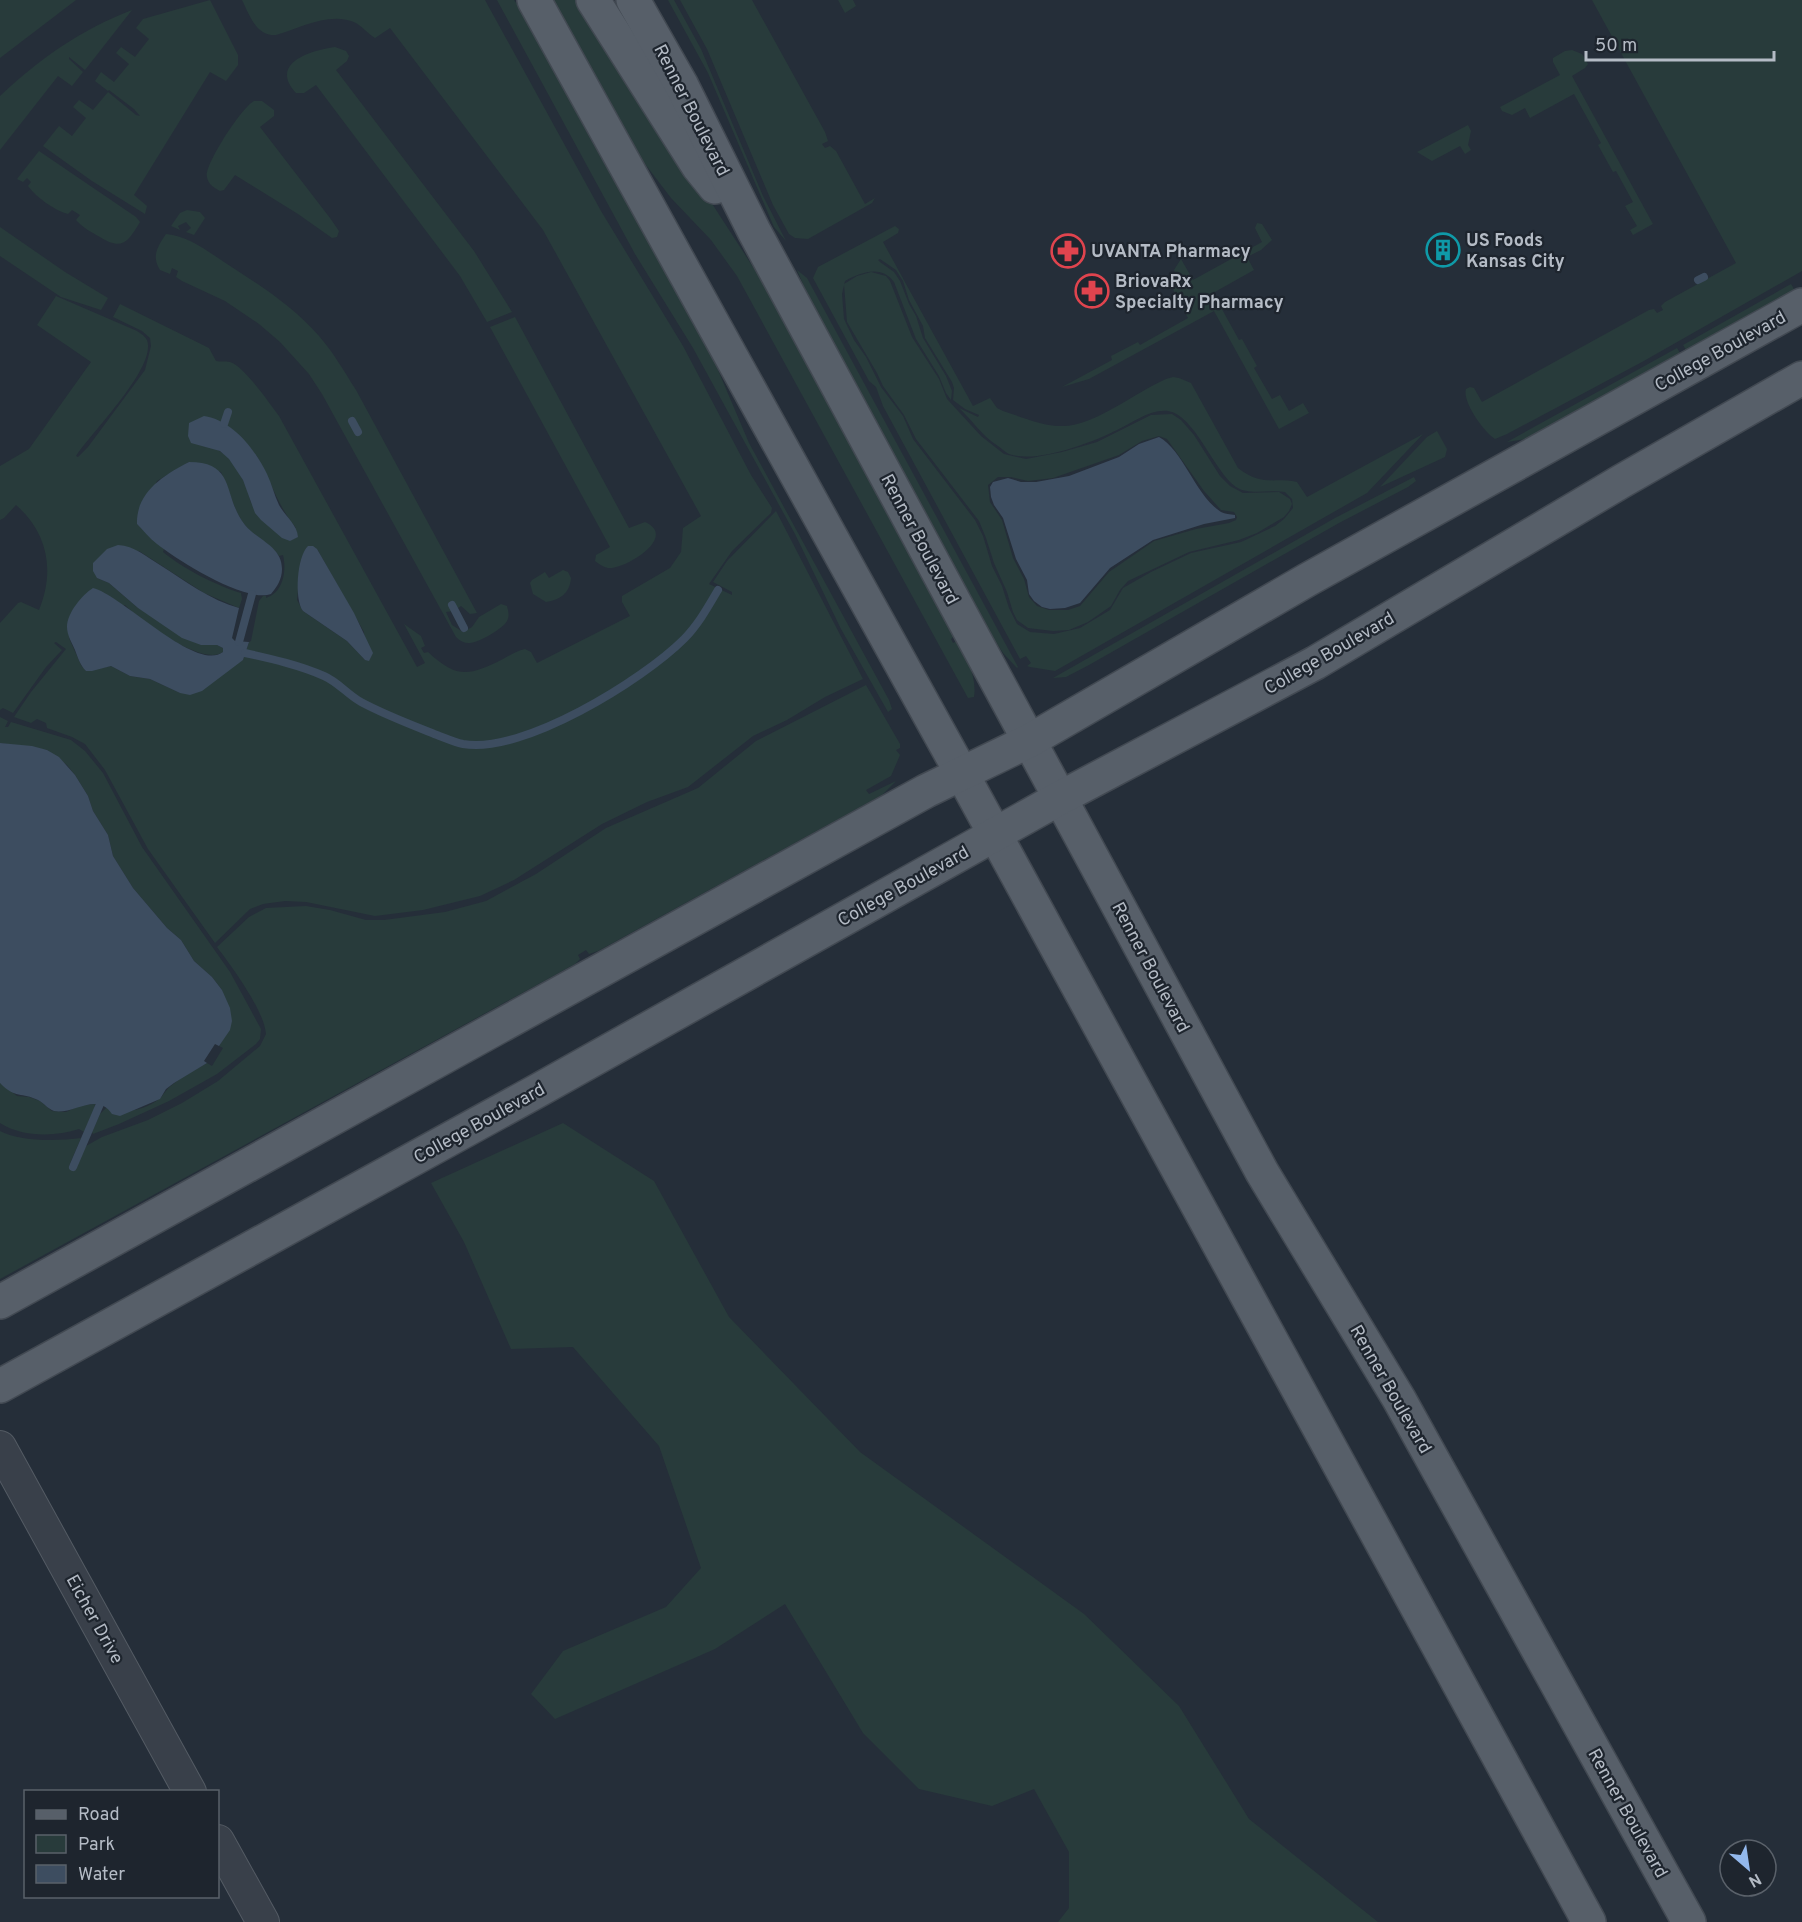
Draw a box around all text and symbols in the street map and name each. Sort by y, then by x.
scale bar [1586,24,1774,62]
text: 50 m [1595,35,1637,58]
street label: Renner Boulevard [648,41,734,180]
place label: US Foods Kansas City [1466,230,1565,274]
building icon: US Foods Kansas City [1425,232,1461,268]
pharmacy icon: UVANTA Pharmacy [1050,233,1086,269]
place label: UVANTA Pharmacy [1091,241,1251,264]
place label: BriovaRx Specialty Pharmacy [1115,271,1284,315]
pharmacy icon: BriovaRx Specialty Pharmacy [1074,273,1110,309]
street label: College Boulevard [1651,307,1790,398]
street label: Renner Boulevard [875,470,963,609]
street label: College Boulevard [1261,608,1399,701]
street label: College Boulevard [834,842,973,933]
street label: Renner Boulevard [1106,898,1194,1037]
street label: College Boulevard [410,1079,549,1170]
street label: Renner Boulevard [1344,1321,1436,1458]
street label: Eicher Drive [60,1571,128,1668]
street label: Renner Boulevard [1582,1745,1672,1883]
legend [24,1790,219,1898]
text: Road [78,1804,120,1827]
text: Park [78,1834,115,1857]
north arrow [1718,1838,1778,1898]
text: Water [78,1864,125,1887]
text: N [1744,1868,1764,1891]

